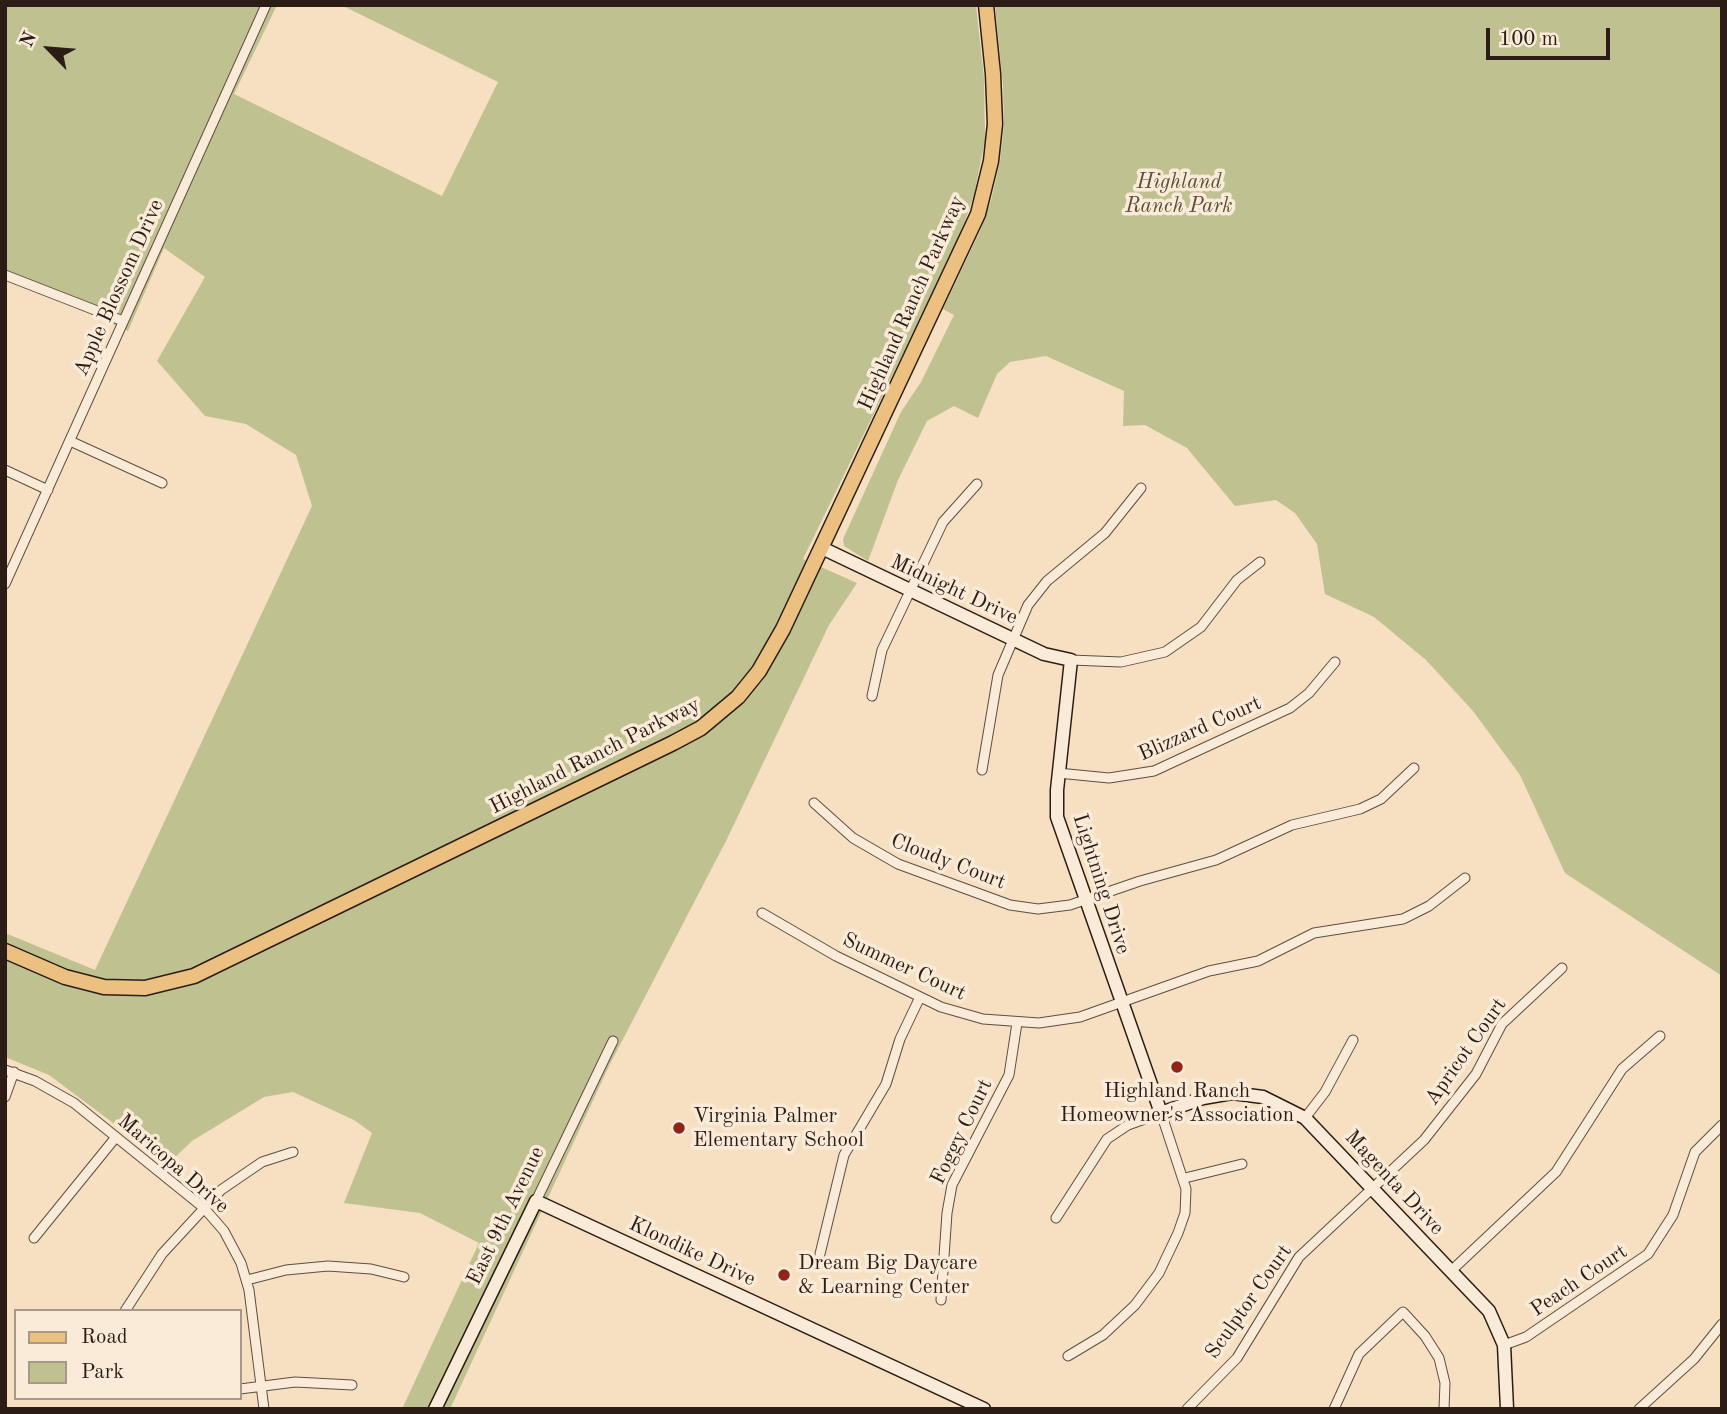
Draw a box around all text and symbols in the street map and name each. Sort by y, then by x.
north arrow [14,14,84,84]
scale bar [1489,14,1613,58]
text: N [18,29,41,51]
text: 100 m [1499,29,1558,50]
park label: Highland Ranch Park [1125,169,1233,219]
street label: Highland Ranch Parkway [853,192,971,414]
street label: Apple Blossom Drive [69,196,169,380]
street label: Midnight Drive [886,549,1022,631]
street label: Blizzard Court [1135,691,1265,767]
street label: Highland Ranch Parkway [486,692,704,820]
street label: Lightning Drive [1066,811,1136,957]
street label: Cloudy Court [887,829,1009,895]
street label: Summer Court [838,927,970,1007]
street label: Apricot Court [1420,993,1512,1111]
marker: Highland Ranch Homeowner's Association [1169,1059,1185,1075]
street label: Foggy Court [926,1075,998,1189]
place label: Highland Ranch Homeowner's Association [1060,1078,1294,1128]
place label: Virginia Palmer Elementary School [693,1103,864,1153]
street label: Maricopa Drive [112,1109,234,1219]
marker: Virginia Palmer Elementary School [671,1120,687,1136]
street label: Magenta Drive [1339,1125,1449,1241]
street label: East 9th Avenue [462,1143,550,1289]
street label: Klondike Drive [625,1212,759,1292]
street label: Peach Court [1526,1239,1632,1323]
street label: Sculptor Court [1200,1240,1298,1364]
place label: Dream Big Daycare & Learning Center [798,1250,977,1300]
marker: Dream Big Daycare & Learning Center [776,1267,792,1283]
legend [14,1309,242,1400]
text: Road [81,1327,128,1348]
text: Park [81,1362,124,1383]

